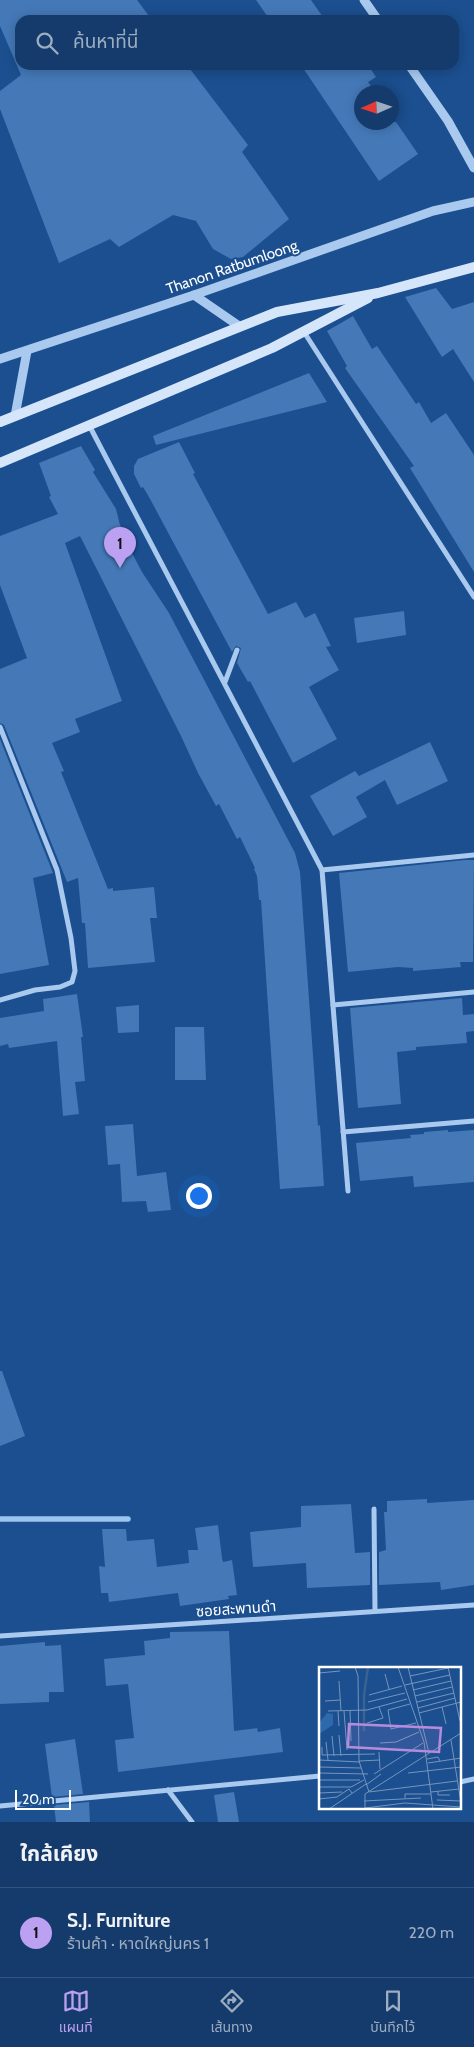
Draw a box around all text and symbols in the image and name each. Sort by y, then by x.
search box [15,15,459,70]
icon: search [33,29,61,57]
text: ค้นหาที่นี่ [73,30,138,53]
north arrow [354,85,399,130]
street label: Thanon Ratbumloong [164,236,301,298]
pin: 1 [104,527,136,568]
your location [186,1183,212,1209]
street label: ซอยสะพานดำ [195,1597,277,1621]
inset map [319,1667,462,1810]
scale bar [15,1787,71,1810]
text: 20 m [22,1790,55,1808]
text: ใกล้เคียง [20,1841,98,1866]
text: S.J. Furniture [67,1909,170,1932]
text: 1 [33,1923,39,1942]
text: 220 m [408,1923,454,1942]
text: ร้านค้า · หาดใหญ่นคร 1 [67,1934,209,1953]
tab: แผนที่ [59,1987,93,2038]
tab: เส้นทาง [210,1987,253,2038]
tab: บันทึกไว้ [370,1987,415,2038]

